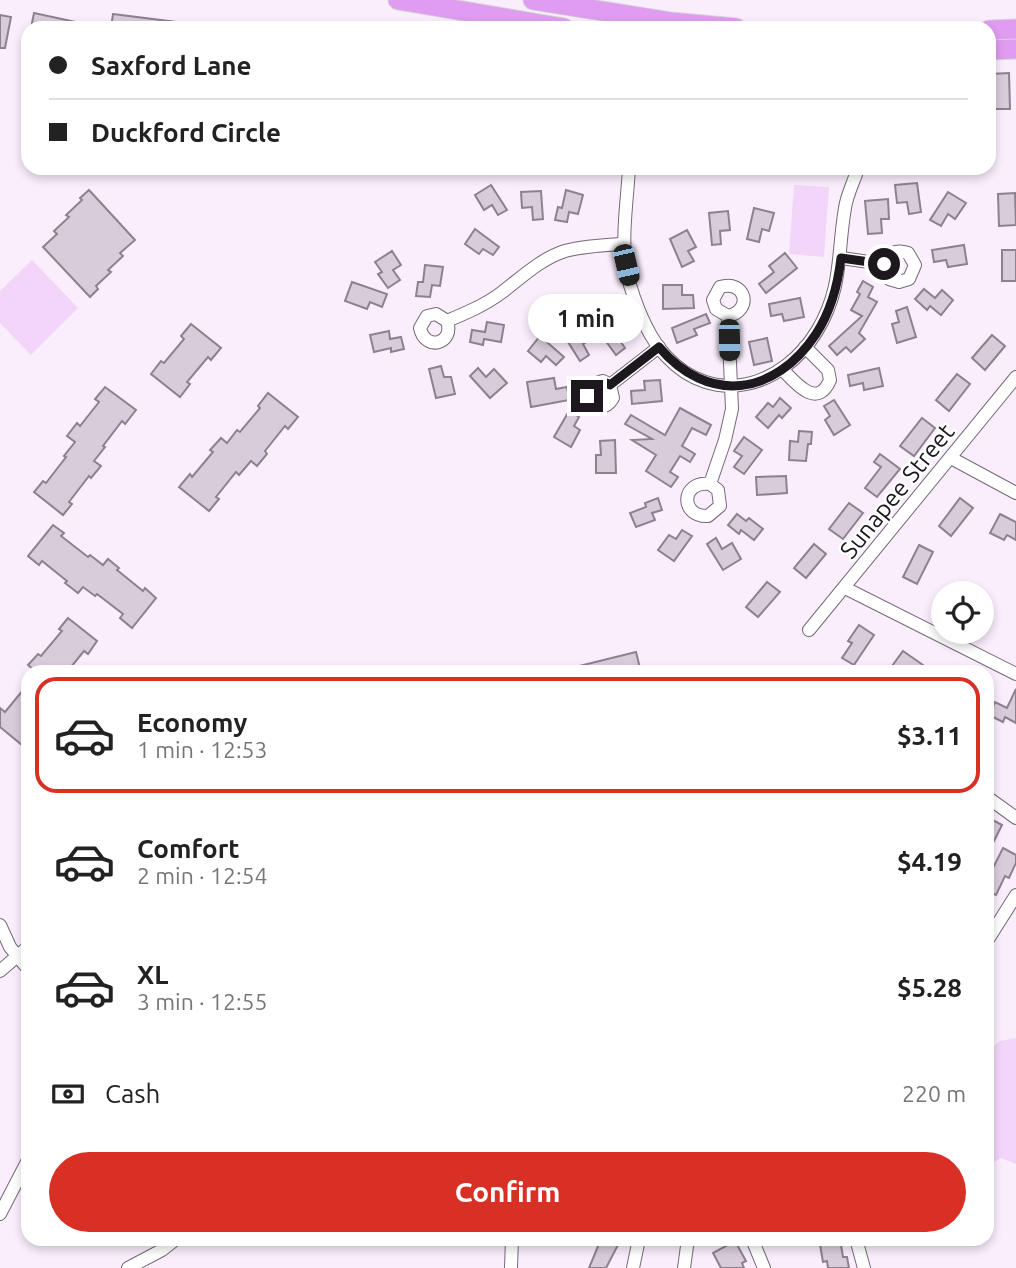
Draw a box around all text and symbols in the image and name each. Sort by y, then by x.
text: Saxford Lane [91,51,252,80]
text: Duckford Circle [91,118,281,147]
car [612,242,641,288]
route start [868,248,900,280]
callout: 1 min [529,294,645,344]
text: 1 min [557,306,615,331]
car [719,319,740,361]
route end [571,380,603,412]
street label: Sunapee Street [834,418,960,564]
map controls [931,581,994,644]
button: locate [931,581,994,644]
icon: car [53,704,116,767]
text: Economy [137,708,247,737]
text: $3.11 [897,721,962,750]
text: 1 min · 12:53 [137,737,268,762]
icon: car [53,830,116,893]
text: Comfort [137,834,240,863]
text: $4.19 [897,847,962,876]
text: 2 min · 12:54 [137,863,268,888]
icon: car [53,956,116,1019]
text: XL [137,960,168,989]
text: $5.28 [897,973,962,1002]
text: 3 min · 12:55 [137,989,268,1014]
icon: cash [49,1075,87,1113]
text: Cash [105,1079,160,1108]
text: 220 m [902,1081,966,1106]
button: Confirm [49,1152,966,1232]

